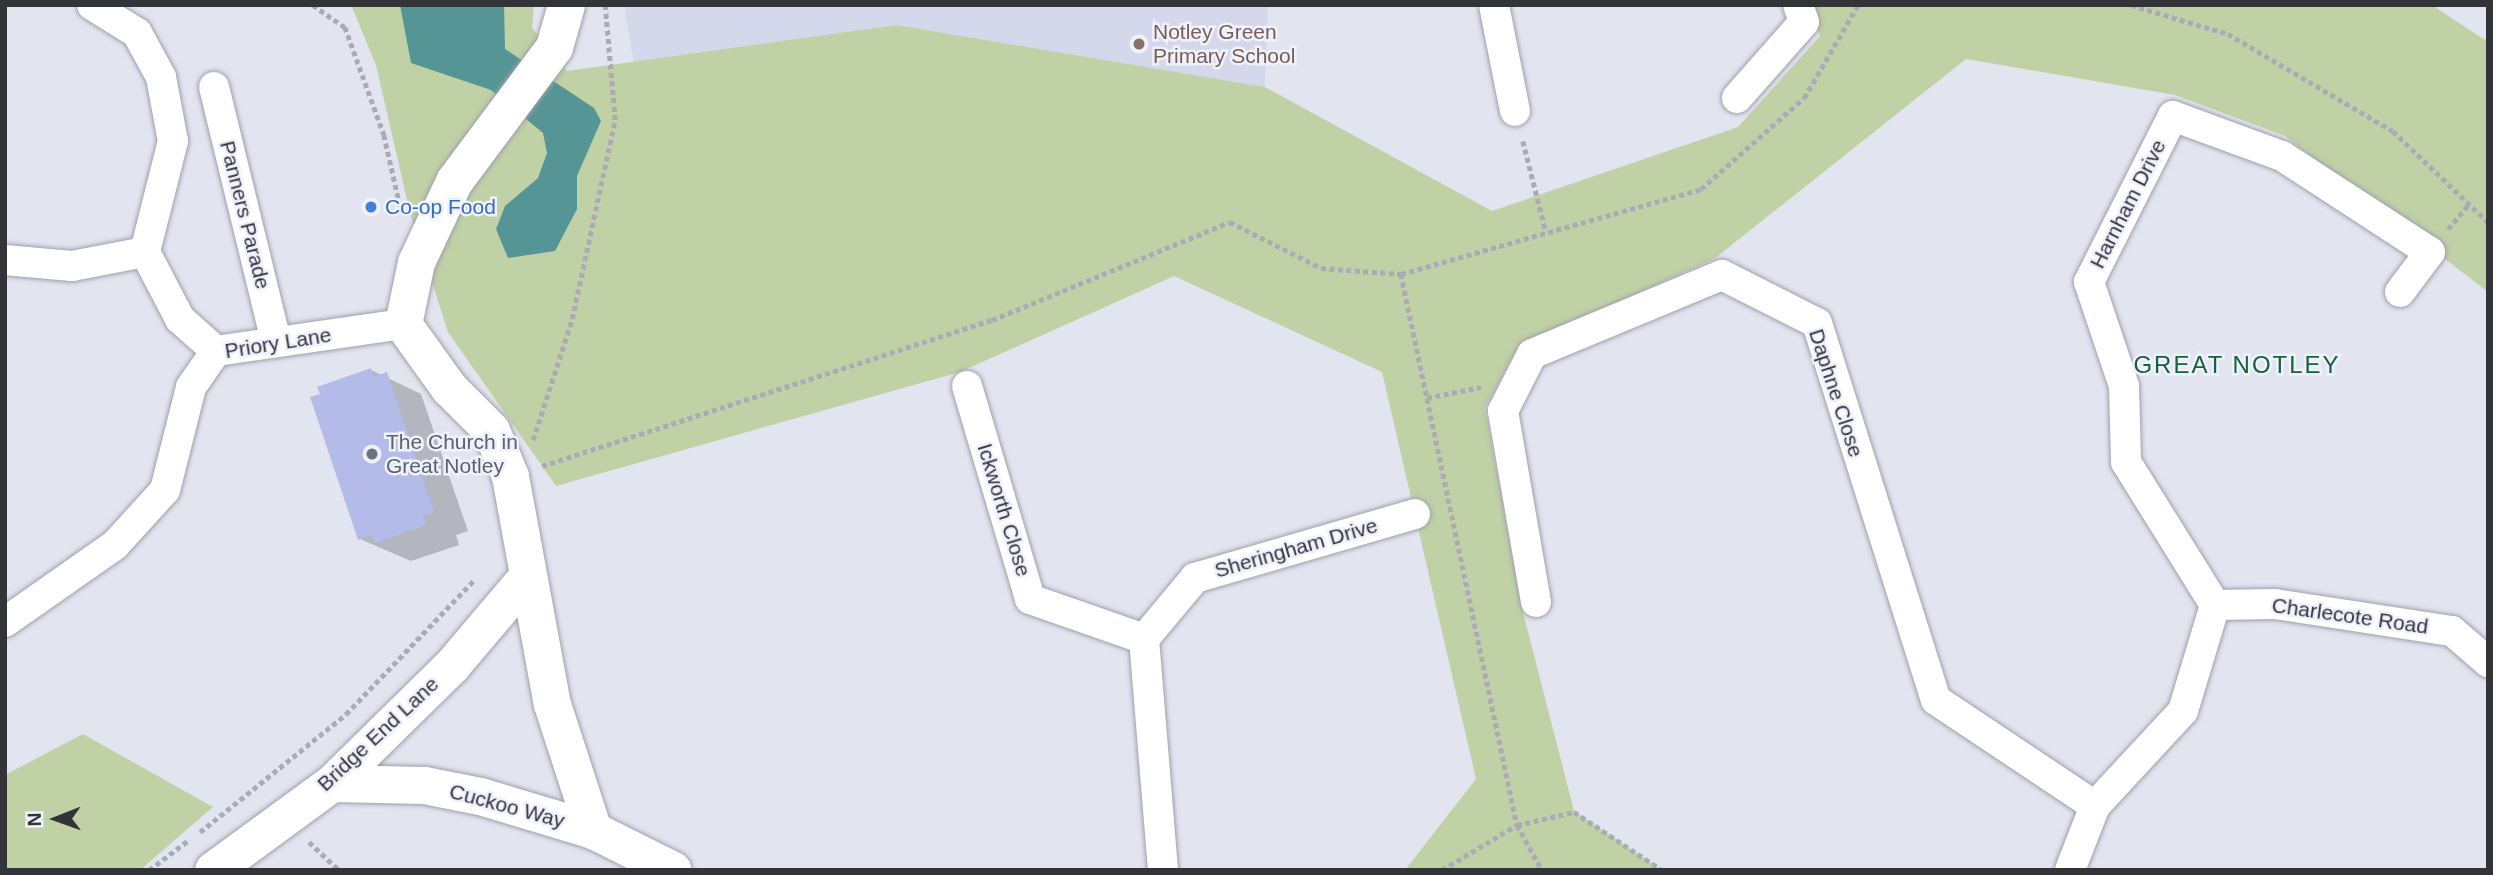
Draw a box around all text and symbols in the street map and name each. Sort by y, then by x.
place label: Notley Green Primary School [1153,19,1295,69]
marker: Notley Green Primary School [1131,36,1147,52]
street label: Harnham Drive [2085,135,2171,273]
street label: Panners Parade [214,138,276,292]
place label: Co-op Food [385,194,496,220]
marker: Co-op Food [363,199,379,215]
street label: Priory Lane [223,322,333,364]
street label: Daphne Close [1803,326,1869,460]
district label: GREAT NOTLEY [2135,351,2339,379]
place label: The Church in Great Notley [386,429,518,479]
street label: Ickworth Close [972,440,1036,580]
marker: The Church in Great Notley [364,446,380,462]
street label: Sheringham Drive [1212,513,1380,583]
street label: Charlecote Road [2270,593,2430,639]
street label: Bridge End Lane [312,671,444,797]
street label: Cuckoo Way [447,779,567,833]
north arrow [21,784,91,854]
text: N [24,812,45,826]

